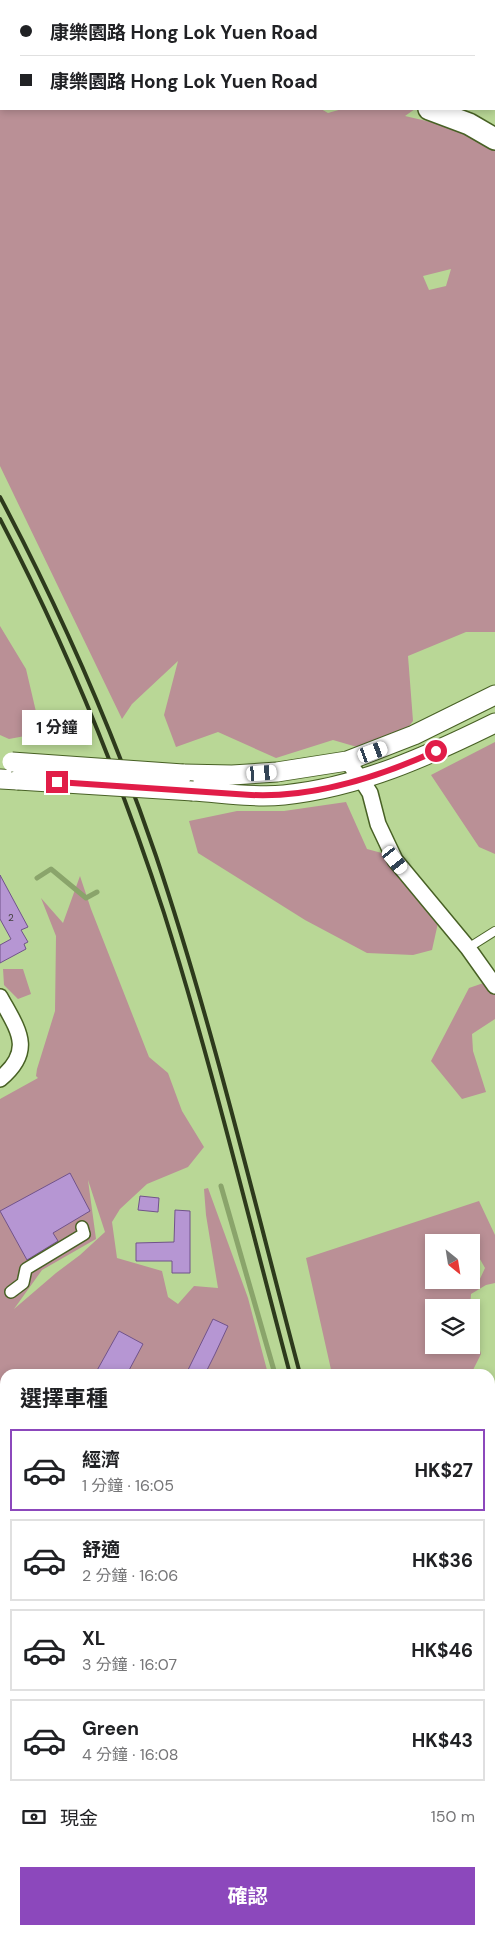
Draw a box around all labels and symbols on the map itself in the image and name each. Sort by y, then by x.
callout: 1 分鐘 [22,710,92,744]
car [356,740,389,764]
route start [425,740,447,762]
car [246,764,277,782]
route end [46,771,68,793]
car [379,844,410,876]
house number: 2 [8,911,14,924]
north arrow [425,1234,480,1289]

